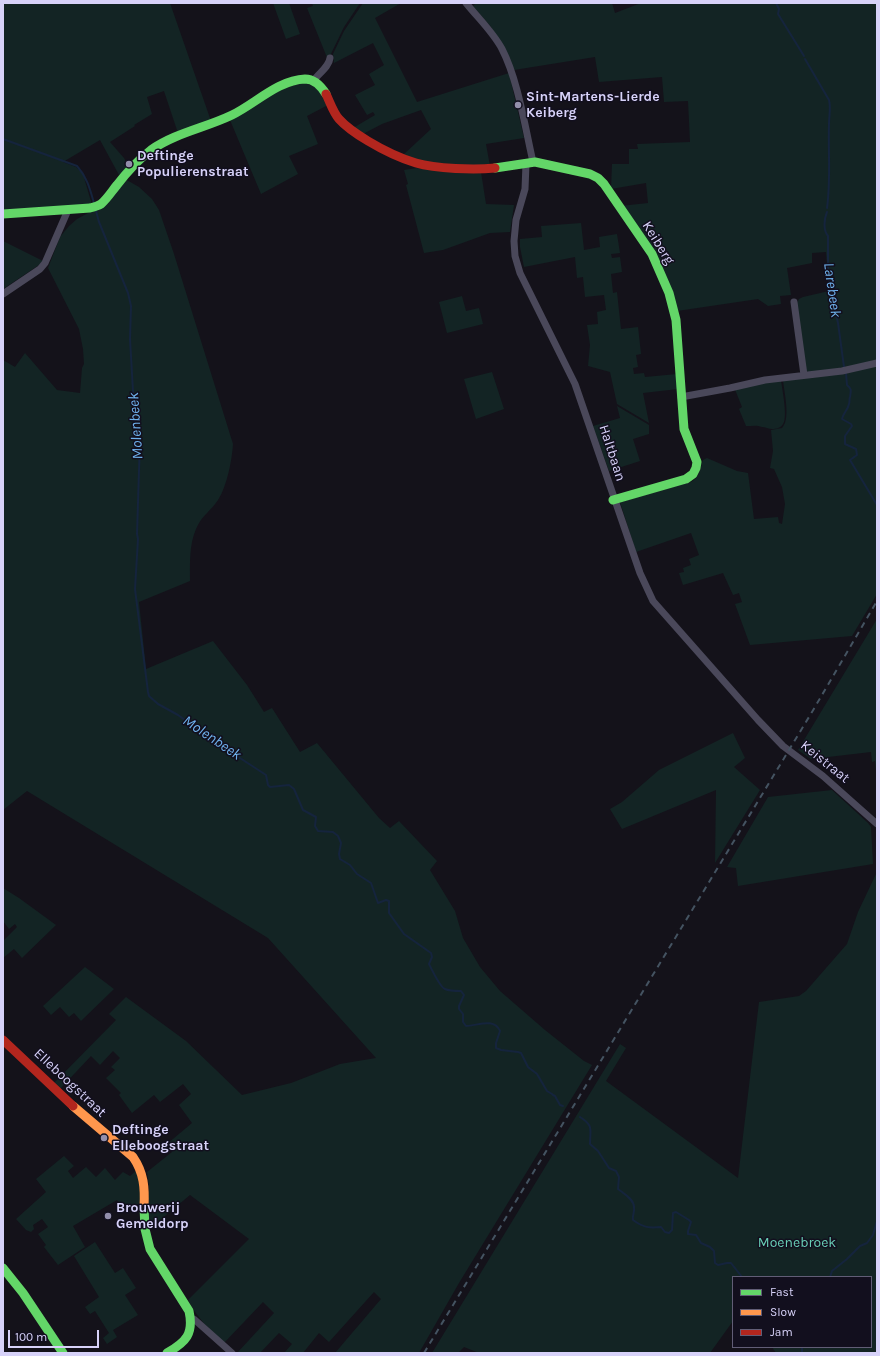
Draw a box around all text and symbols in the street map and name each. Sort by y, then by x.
place label: Sint-Martens-Lierde Keiberg [526,89,660,122]
marker: Sint-Martens-Lierde Keiberg [513,100,523,110]
place label: Deftinge Populierenstraat [137,148,249,180]
marker: Deftinge Populierenstraat [124,159,134,169]
street label: Keiberg [638,218,678,268]
water label: Larebeek [819,261,845,319]
water label: Molenbeek [125,392,147,460]
street label: Haltbaan [595,423,629,483]
water label: Molenbeek [179,712,245,764]
street label: Keistraat [797,737,853,787]
street label: Elleboogstraat [30,1045,110,1121]
place label: Deftinge Elleboogstraat [112,1122,209,1154]
marker: Deftinge Elleboogstraat [99,1133,109,1143]
place label: Brouwerij Gemeldorp [116,1200,188,1232]
marker: Brouwerij Gemeldorp [103,1211,113,1221]
park label: Moenebroek [758,1235,836,1251]
legend [732,1276,872,1348]
text: Fast [770,1285,793,1299]
text: Slow [770,1305,796,1319]
scale bar [10,1322,101,1348]
text: Jam [770,1325,793,1339]
text: 100 m [15,1330,47,1344]

